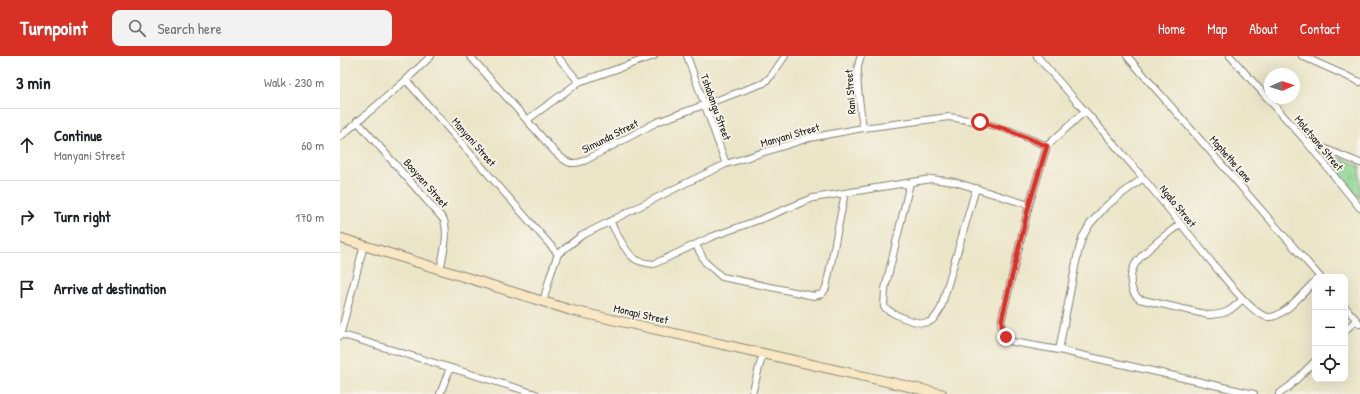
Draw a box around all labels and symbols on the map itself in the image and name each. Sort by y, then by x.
north arrow [1264,68,1300,104]
street label: Rani Street [841,69,859,115]
street label: Tshabangu Street [698,72,735,142]
street label: Moletsane Street [1292,112,1346,174]
route start [971,113,989,131]
street label: Manyani Street [449,115,499,170]
street label: Simunda Street [580,116,641,156]
street label: Manyani Street [759,120,821,150]
street label: Mophethe Lane [1207,133,1256,186]
street label: Booysen Street [401,155,451,211]
street label: Ngalo Street [1157,182,1199,230]
street label: Monapi Street [612,301,670,327]
route end [997,328,1015,346]

